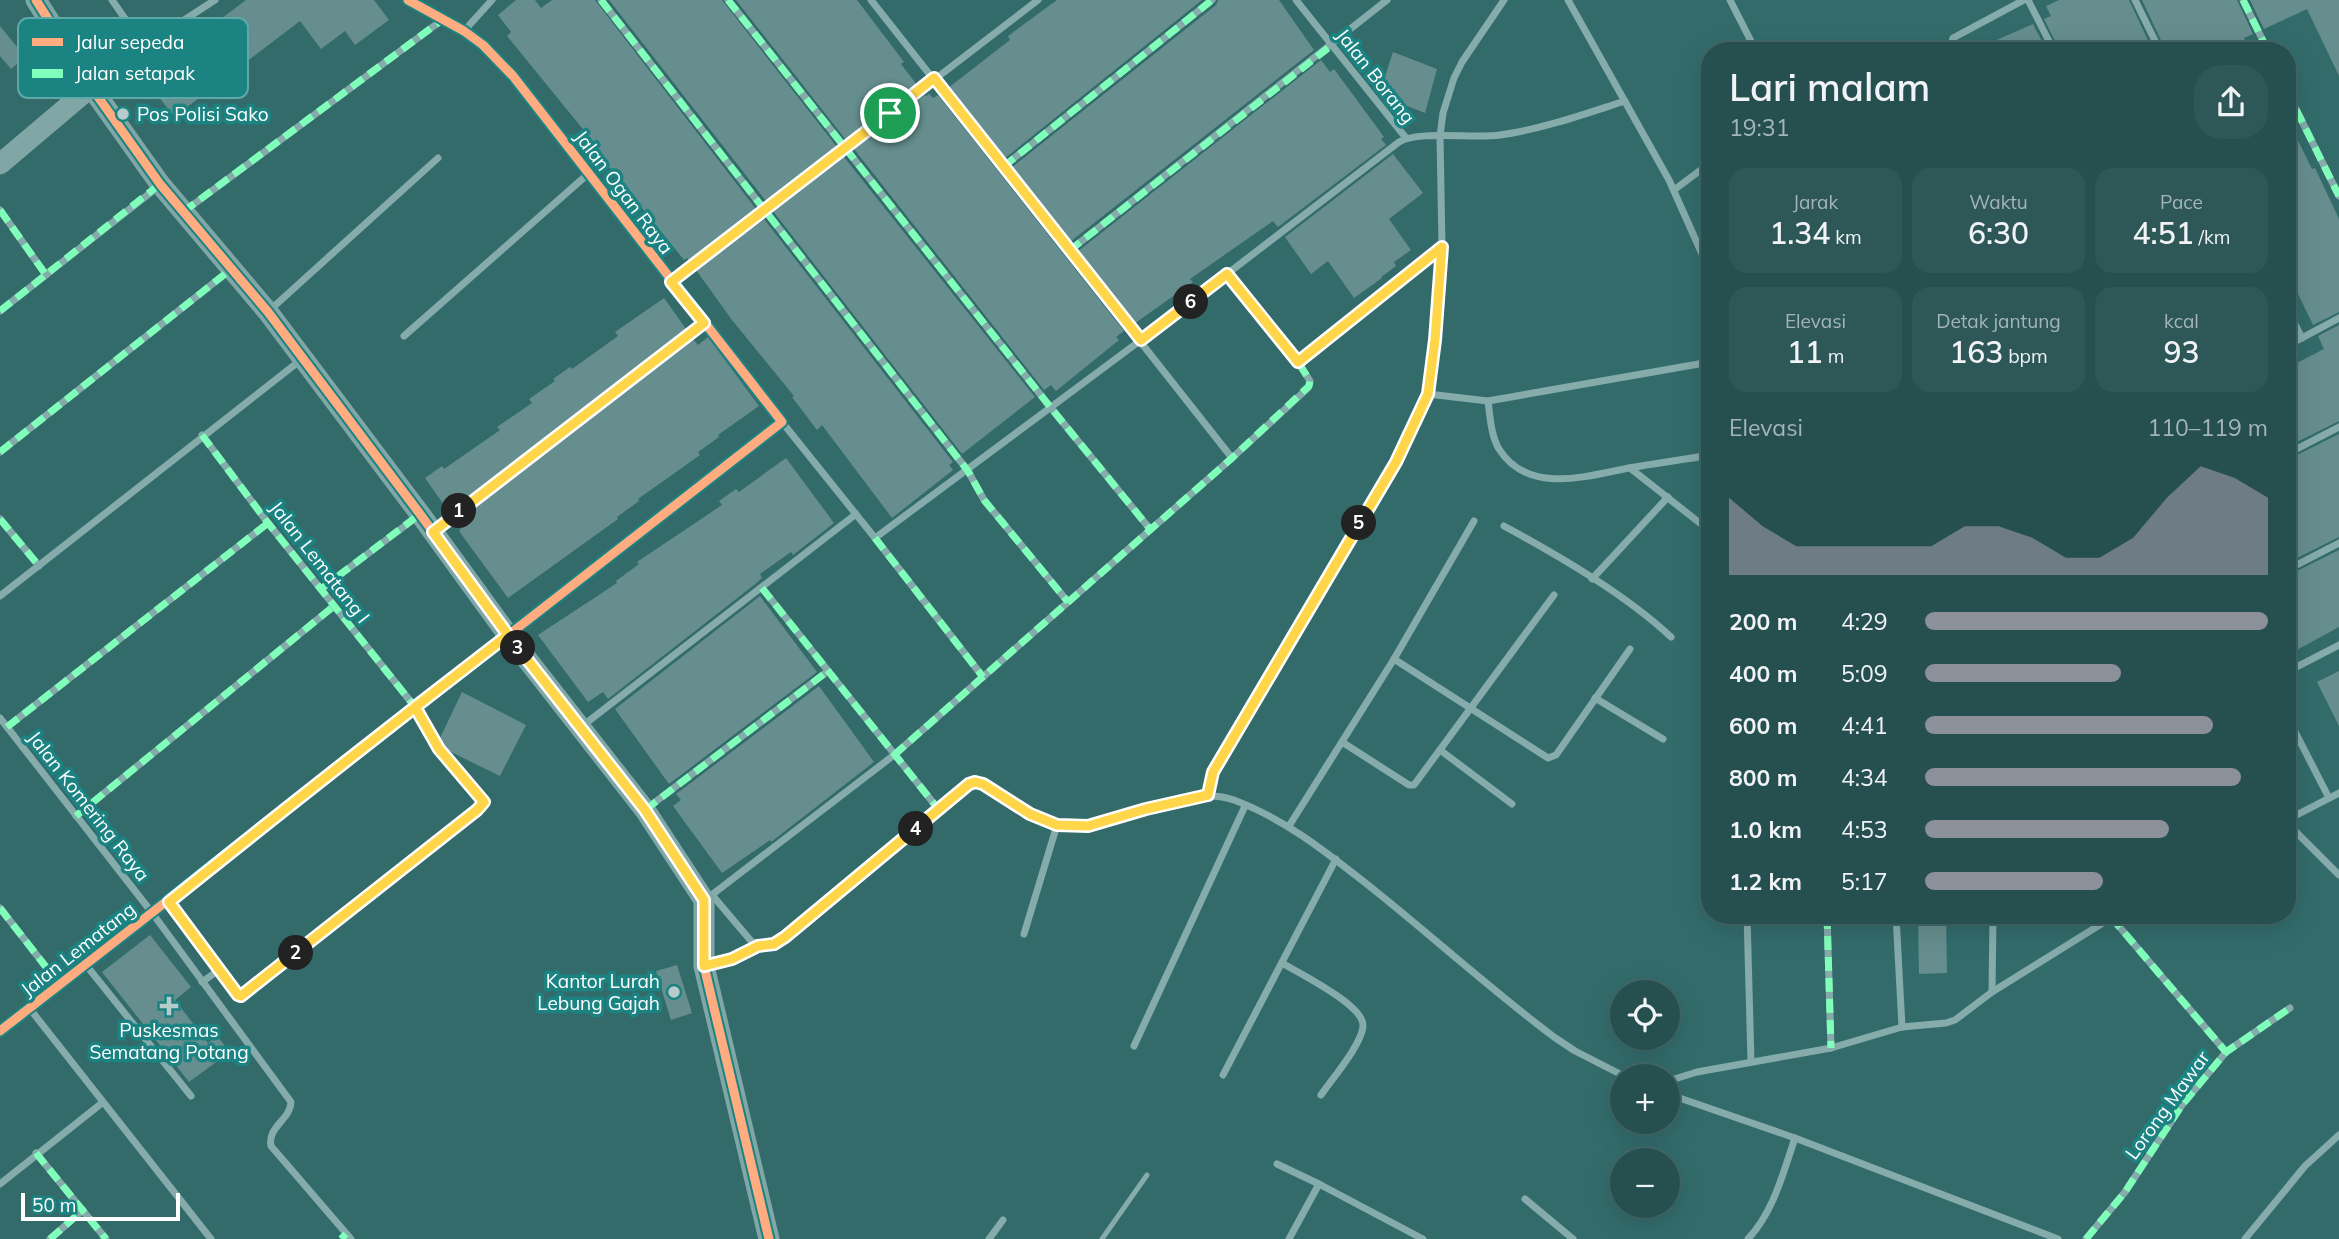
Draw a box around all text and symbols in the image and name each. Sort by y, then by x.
legend [18,18,248,98]
street label: Jalan Borang [1331,24,1421,128]
text: Jalur sepeda [75,30,184,54]
text: Jalan setapak [75,61,195,85]
text: Lari malam [1729,63,1930,111]
button: share [2194,65,2268,139]
pin [860,83,920,143]
icon: arrive [871,94,909,132]
place label: Pos Polisi Sako [137,102,269,126]
marker: Pos Polisi Sako [115,106,131,122]
text: 19:31 [1729,113,1789,142]
street label: Jalan Ogan Raya [570,125,678,259]
text: Jarak [1793,190,1838,214]
text: Waktu [1969,190,2028,214]
text: Pace [2160,190,2203,214]
text: 1.34 [1769,214,1830,252]
text: 6:30 [1968,214,2029,252]
text: 4:51 [2133,214,2194,252]
text: km [1830,225,1862,249]
text: /km [2194,225,2230,249]
pin: 6 [1174,284,1208,320]
text: 6 [1185,289,1196,313]
text: Elevasi [1785,309,1846,333]
text: Detak jantung [1936,309,2061,333]
text: kcal [2164,309,2199,333]
text: 11 [1787,333,1823,371]
text: 163 [1949,333,2003,371]
text: 93 [2164,333,2200,371]
text: m [1823,344,1844,368]
text: bpm [2003,344,2048,368]
text: Elevasi [1729,413,1803,442]
text: 110–119 m [2147,413,2268,442]
pin: 1 [442,494,476,528]
street label: Jalan Lematang I [265,496,375,628]
text: 1 [453,498,464,522]
pin: 5 [1342,505,1376,540]
text: 5 [1353,510,1364,534]
text: 200 m [1729,607,1797,636]
text: 4:29 [1841,607,1888,636]
pin: 3 [500,630,536,666]
text: 3 [512,635,523,659]
text: 400 m [1729,659,1797,688]
text: 5:09 [1841,659,1888,688]
text: 600 m [1729,711,1797,740]
text: 4:41 [1841,711,1888,740]
street label: Jalan Komering Raya [23,726,155,886]
text: 800 m [1729,763,1797,792]
text: 4:34 [1841,763,1888,792]
pin: 4 [898,812,934,846]
text: 1.0 km [1729,815,1802,844]
text: 4:53 [1841,815,1888,844]
text: 4 [910,816,921,840]
text: 1.2 km [1729,867,1802,896]
text: 5:17 [1841,867,1888,896]
street label: Jalan Lematang [16,897,140,1001]
pin: 2 [278,936,314,970]
text: 2 [290,940,301,964]
place label: Kantor Lurah Lebung Gajah [537,969,660,1015]
map controls [1610,980,1680,1218]
button: locate [1610,980,1680,1050]
marker: Kantor Lurah Lebung Gajah [666,984,682,1000]
marker: Puskesmas Sematang Potang [159,996,179,1016]
place label: Puskesmas Sematang Potang [89,1018,249,1064]
street label: Lorong Mawar [2120,1046,2215,1164]
button: + [1610,1064,1680,1134]
button: − [1610,1148,1680,1218]
scale bar [21,1190,180,1222]
text: 50 m [32,1193,76,1217]

